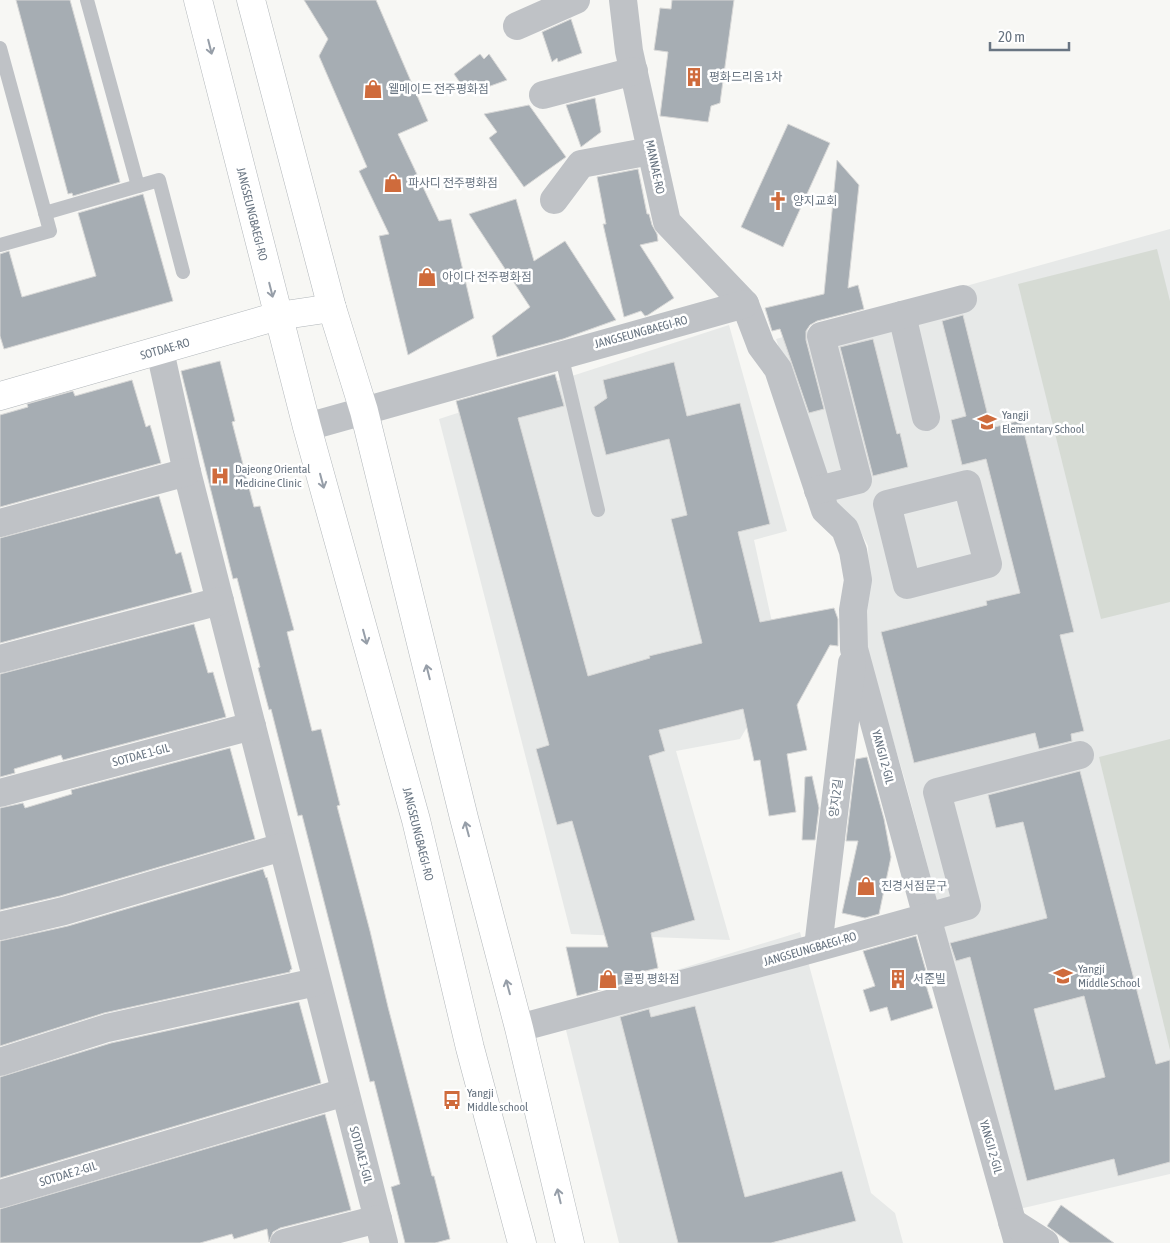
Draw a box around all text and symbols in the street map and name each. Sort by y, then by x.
scale bar [990,20,1069,52]
text: 20 m [998,28,1025,45]
one-way arrow [206,39,215,55]
building icon: 평화드리움 1차 [683,66,705,88]
place label: 평화드리움 1차 [709,70,783,84]
shop icon: 웰메이드 전주평화점 [362,78,384,100]
place label: 웰메이드 전주평화점 [388,82,489,96]
street label: MANNAE-RO [642,139,668,195]
street label: JANGSEUNGBAEGI-RO [234,166,270,262]
shop icon: 파사디 전주평화점 [382,172,404,194]
place label: 파사디 전주평화점 [408,176,498,190]
church icon: 양지교회 [767,190,789,212]
place label: 양지교회 [793,194,837,208]
shop icon: 아이다 전주평화점 [416,266,438,288]
place label: 아이다 전주평화점 [442,270,532,284]
one-way arrow [267,281,277,297]
street label: JANGSEUNGBAEGI-RO [593,313,689,351]
street label: SOTDAE-RO [139,335,191,363]
place label: Yangji Elementary School [1002,408,1085,436]
school or university icon: Yangji Elementary School [976,411,998,433]
place label: Dajeong Oriental Medicine Clinic [235,462,311,490]
hospital icon: Dajeong Oriental Medicine Clinic [209,465,231,487]
one-way arrow [318,472,327,488]
one-way arrow [361,629,370,645]
one-way arrow [423,664,432,680]
street label: YANGJI 2-GIL [869,728,897,786]
street label: SOTDAE 1-GIL [111,741,171,769]
street label: 양지2길 [827,778,845,818]
street label: JANGSEUNGBAEGI-RO [400,786,436,882]
one-way arrow [462,822,471,838]
shop icon: 진경서점문구 [855,875,877,897]
place label: 진경서점문구 [881,879,947,893]
street label: JANGSEUNGBAEGI-RO [762,929,858,969]
place label: Yangji Middle School [1078,962,1141,990]
school or university icon: Yangji Middle School [1052,965,1074,987]
shop icon: 콜핑 평화점 [597,968,619,990]
building icon: 서준빌 [887,968,909,990]
place label: 콜핑 평화점 [623,972,680,986]
place label: 서준빌 [913,972,946,986]
one-way arrow [503,979,512,995]
place label: Yangji Middle school [467,1086,529,1114]
bus stop icon: Yangji Middle school [441,1089,463,1111]
street label: YANGJI 2-GIL [977,1118,1005,1176]
street label: SOTDAE 1-GIL [347,1125,375,1185]
street label: SOTDAE 2-GIL [38,1159,99,1189]
one-way arrow [554,1188,563,1204]

